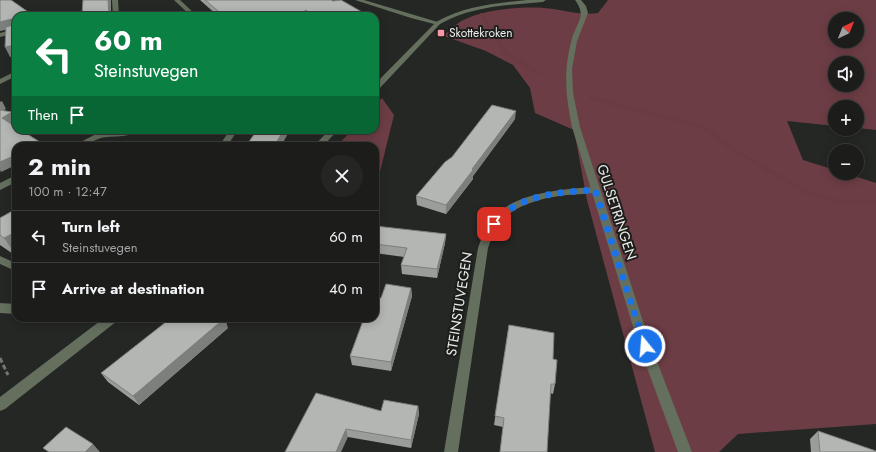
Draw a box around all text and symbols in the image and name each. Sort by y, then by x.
north arrow [828,12,864,48]
map controls [828,12,864,180]
text: 60 m [94,20,163,61]
place label: Skottekroken [449,24,513,42]
icon: left [28,28,80,80]
marker: Skottekroken [436,28,446,38]
button: sound [828,56,864,92]
text: Steinstuvegen [94,58,199,84]
button: + [828,100,864,136]
text: Then [28,104,58,126]
icon: arrive [66,104,88,126]
button: − [828,144,864,180]
text: 2 min [28,149,91,184]
button: close [321,155,363,197]
street label: GULSETRINGEN [592,162,642,262]
text: 100 m · 12:47 [28,182,107,201]
pin [477,207,511,241]
icon: arrive [483,213,505,235]
text: Turn left [62,216,120,238]
icon: left [28,226,50,248]
text: 60 m [329,226,363,248]
text: Steinstuvegen [62,238,137,257]
street label: STEINSTUVEGEN [441,250,477,358]
icon: arrive [28,278,50,300]
text: Arrive at destination [62,278,204,300]
text: 40 m [329,278,363,300]
position arrow [624,325,666,367]

